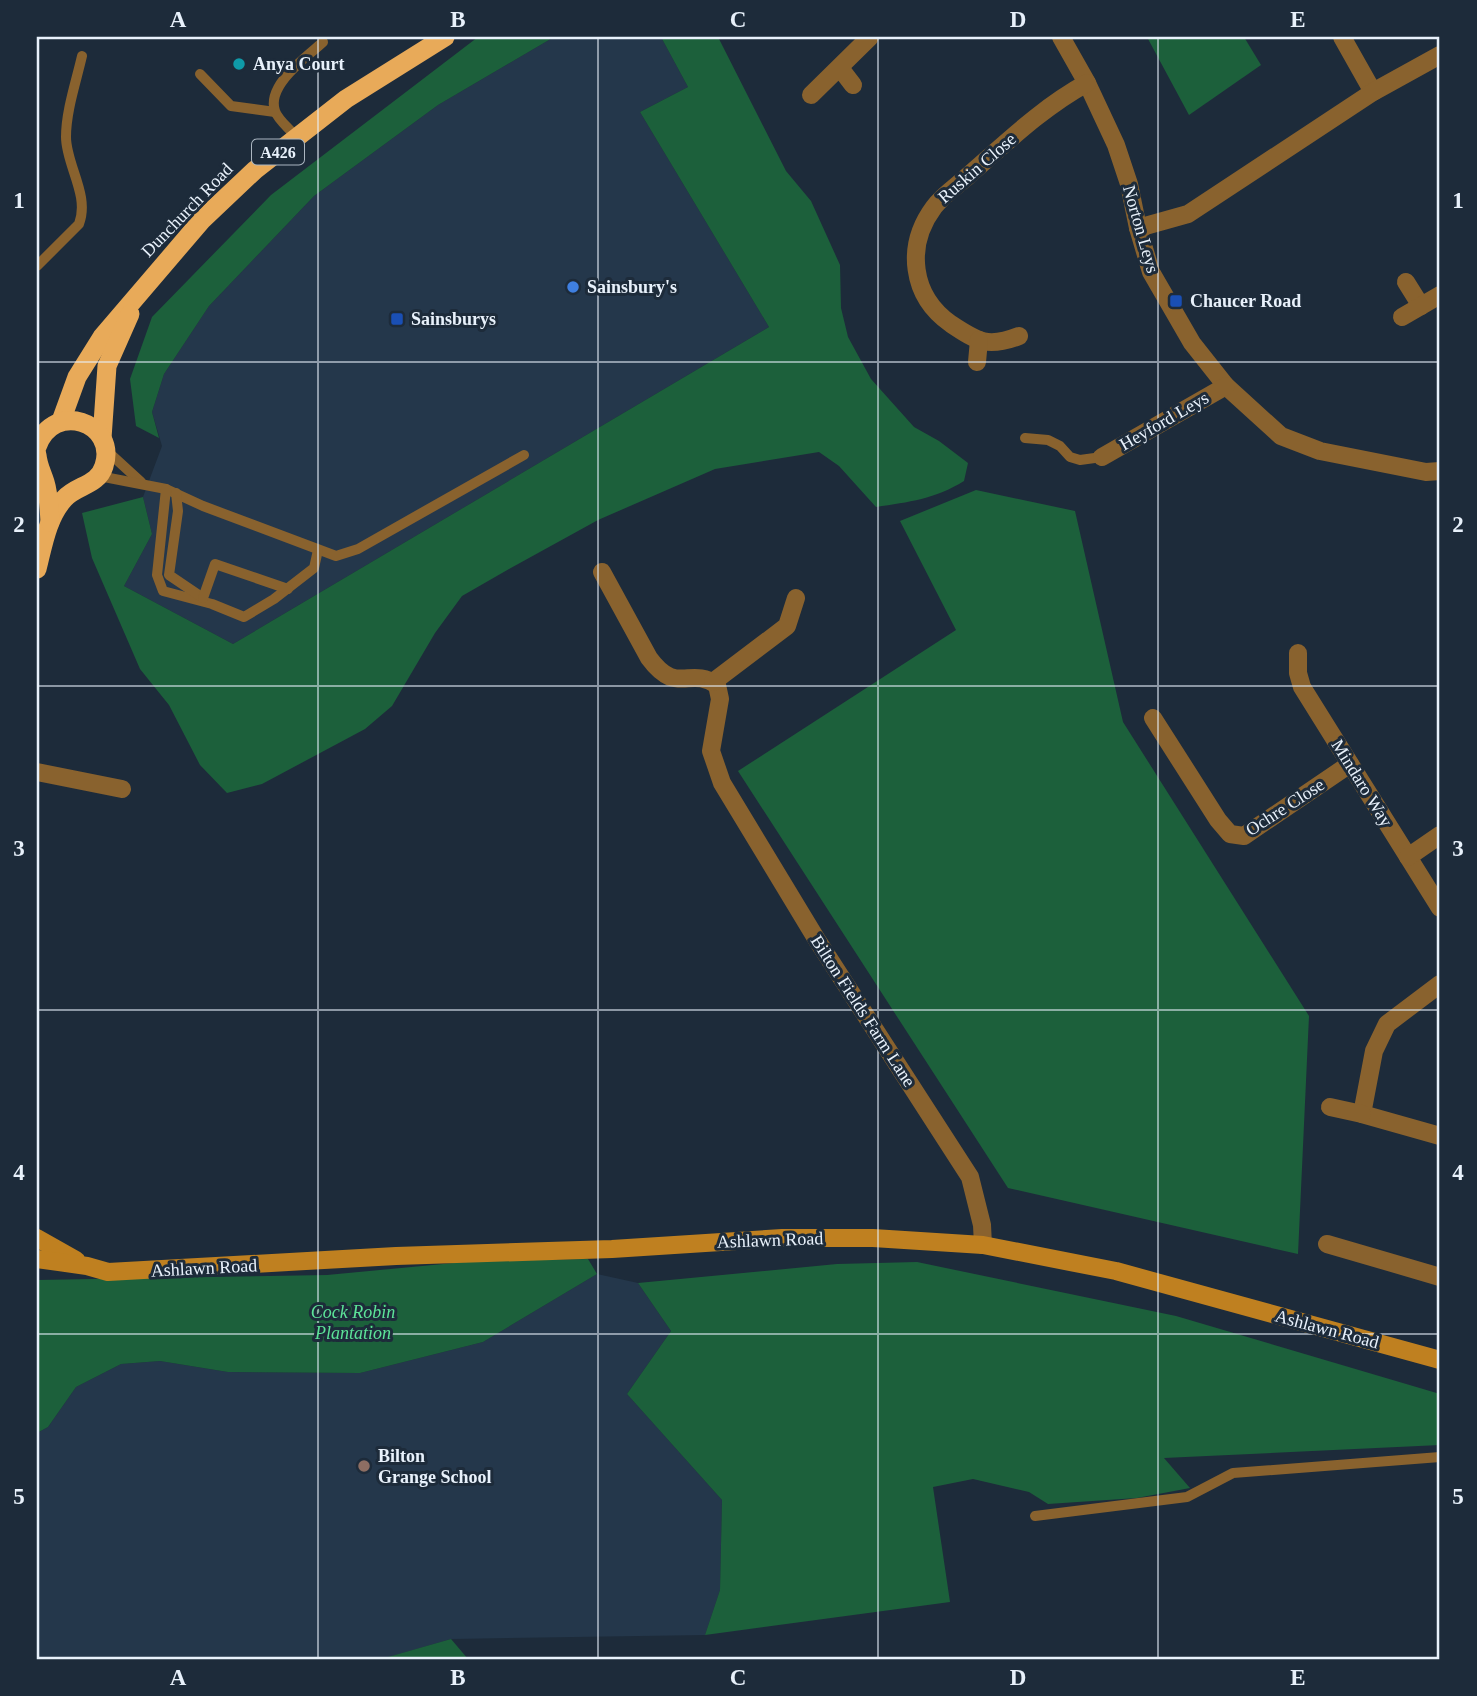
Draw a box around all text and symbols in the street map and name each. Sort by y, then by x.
text: A [170,7,187,32]
text: B [450,7,466,32]
text: C [730,7,746,32]
text: D [1010,7,1026,32]
text: E [1290,7,1306,32]
place label: Anya Court [253,54,345,74]
marker: Anya Court [231,56,247,72]
street label: Ruskin Close [934,129,1020,207]
road number: A426 [252,140,304,164]
street label: Dunchurch Road [137,159,237,261]
street label: Norton Leys [1119,183,1163,275]
text: 1 [13,188,25,213]
text: 1 [1452,188,1464,213]
place label: Sainsbury's [587,277,677,297]
marker: Sainsbury's [565,279,581,295]
place label: Chaucer Road [1190,291,1301,311]
marker: Chaucer Road [1168,293,1184,309]
place label: Sainsburys [411,309,496,329]
marker: Sainsburys [389,311,405,327]
street label: Heyford Leys [1116,387,1212,455]
text: 2 [13,512,25,537]
text: 2 [1452,512,1464,537]
street label: Mindaro Way [1327,736,1397,830]
street label: Ochre Close [1242,774,1328,840]
text: 3 [13,836,25,861]
text: 3 [1452,836,1464,861]
street label: Bilton Fields Farm Lane [807,932,919,1090]
text: 4 [13,1160,25,1185]
text: 4 [1452,1160,1464,1185]
street label: Ashlawn Road [716,1228,824,1252]
street label: Ashlawn Road [150,1255,258,1281]
park label: Cock Robin Plantation [311,1302,395,1343]
street label: Ashlawn Road [1273,1306,1381,1352]
place label: Bilton Grange School [378,1446,492,1487]
marker: Bilton Grange School [356,1458,372,1474]
text: 5 [13,1484,25,1509]
text: 5 [1452,1484,1464,1509]
text: A [170,1665,187,1690]
text: B [450,1665,466,1690]
text: C [730,1665,746,1690]
text: D [1010,1665,1026,1690]
text: E [1290,1665,1306,1690]

